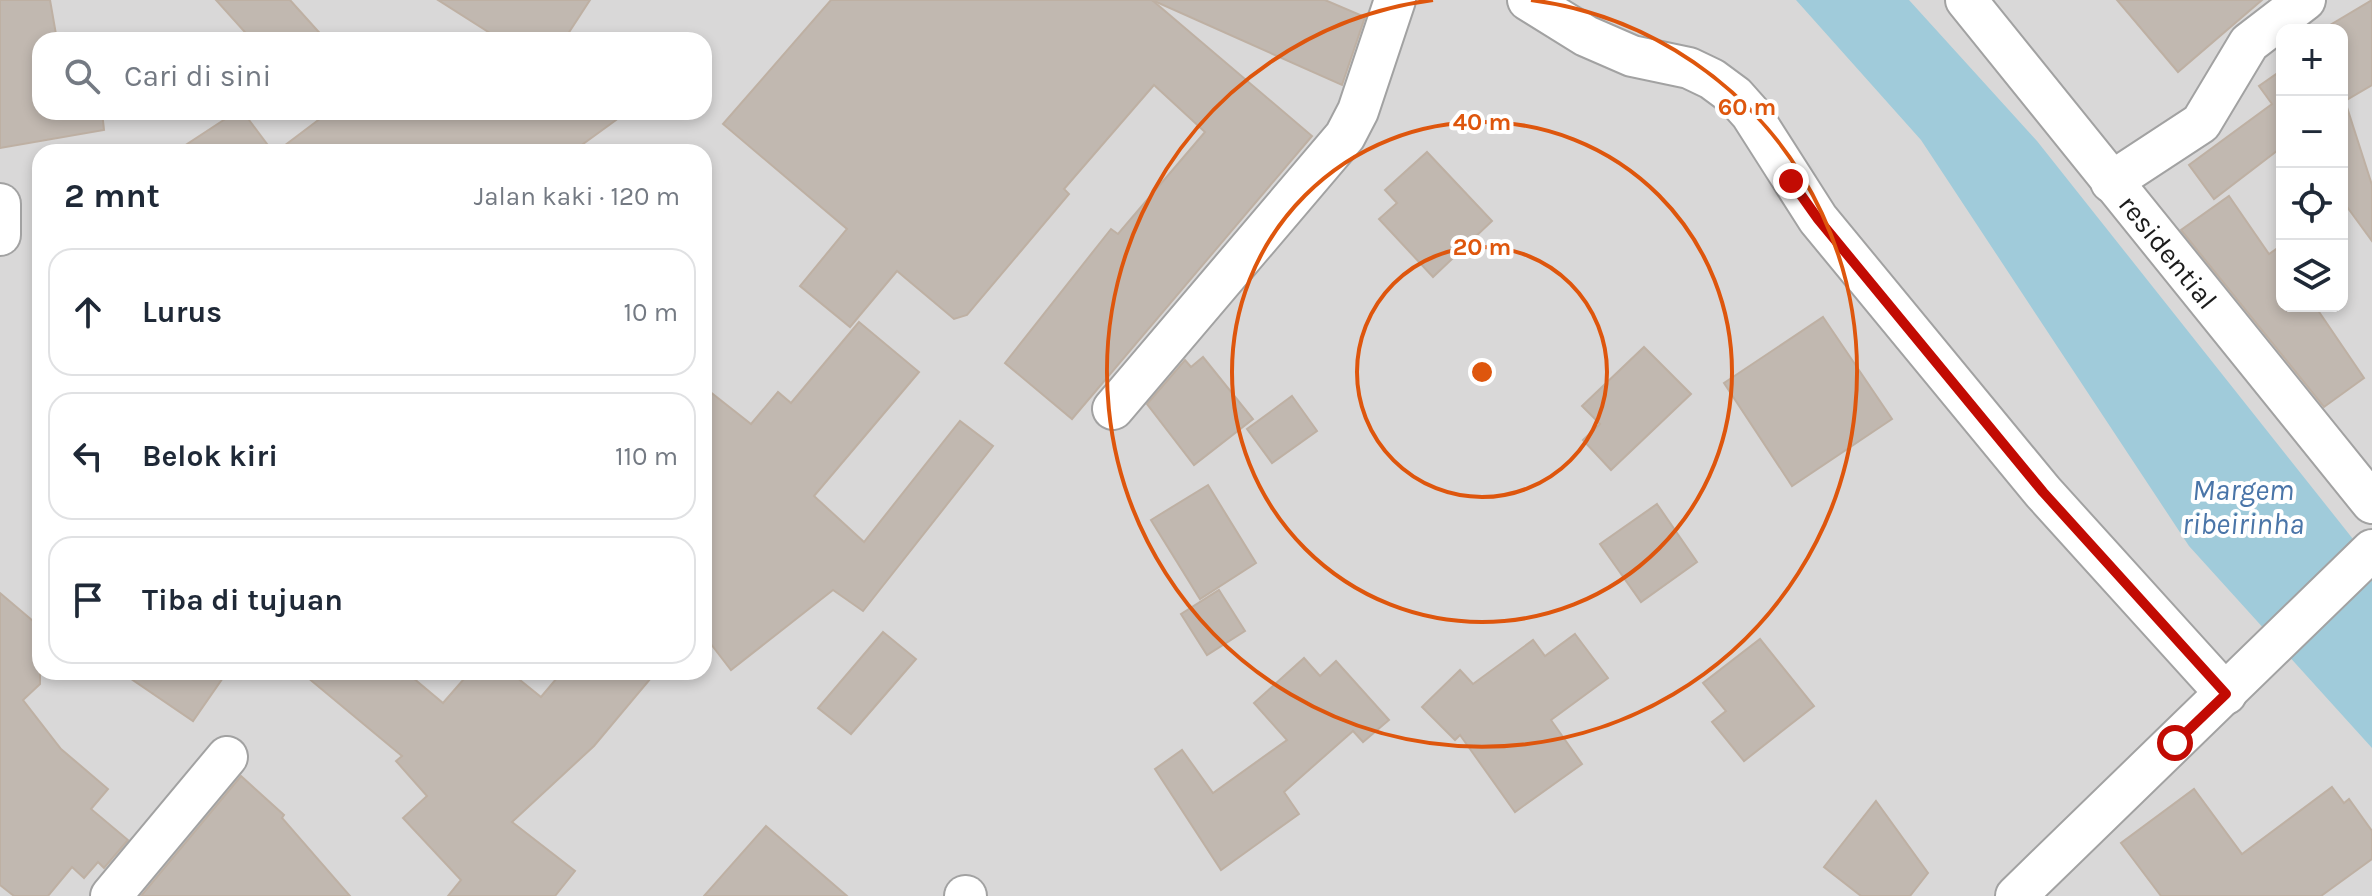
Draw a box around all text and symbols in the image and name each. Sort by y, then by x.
map controls [2276,24,2348,312]
button: + [2276,24,2348,96]
search box [32,32,712,120]
icon: search [60,54,104,98]
text: Cari di sini [124,58,271,94]
text: 60 m [1718,93,1776,121]
button: − [2276,96,2348,168]
text: 40 m [1453,108,1511,136]
route end [1773,163,1809,199]
button: locate [2276,168,2348,240]
text: 2 mnt [64,176,160,216]
text: Jalan kaki · 120 m [474,181,680,212]
street label: residential [2112,188,2224,316]
text: 20 m [1453,233,1511,261]
button: layers [2276,240,2348,312]
icon: ahead [66,290,110,334]
text: Lurus [142,294,222,330]
text: 10 m [623,297,678,328]
centre of rings [1468,358,1496,386]
icon: left [66,434,110,478]
text: Belok kiri [142,438,278,474]
text: 110 m [615,441,678,472]
water label: Margem ribeirinha [2182,472,2304,542]
icon: arrive [66,578,110,622]
text: Tiba di tujuan [142,582,343,618]
route start [2157,725,2193,761]

